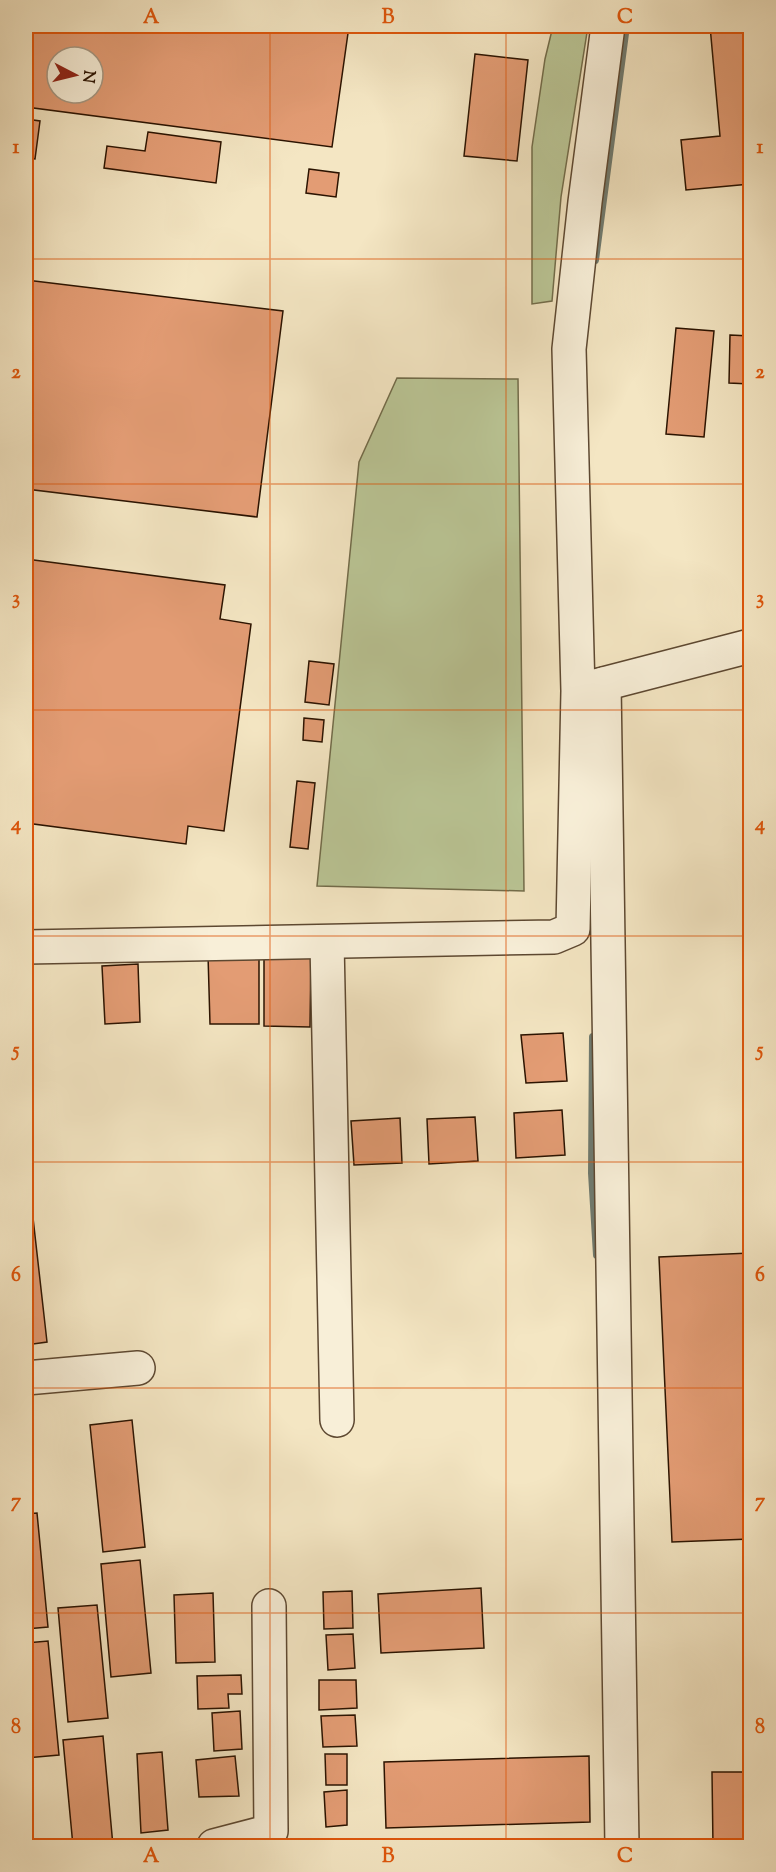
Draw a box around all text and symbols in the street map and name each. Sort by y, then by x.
text: A [143,4,160,33]
text: B [382,4,395,33]
text: C [617,4,633,33]
north arrow [45,45,105,105]
text: N [75,69,100,84]
text: 1 [13,134,20,163]
text: 1 [757,134,764,163]
text: 2 [11,359,21,388]
text: 2 [755,359,765,388]
text: 3 [12,585,20,614]
text: 3 [756,585,764,614]
text: 4 [10,811,21,840]
text: 4 [754,811,765,840]
text: 5 [11,1037,20,1066]
text: 5 [755,1037,764,1066]
text: 6 [11,1262,21,1291]
text: 6 [755,1262,765,1291]
text: 7 [11,1488,22,1517]
text: 7 [755,1488,766,1517]
text: 8 [11,1714,21,1743]
text: 8 [755,1714,765,1743]
text: A [143,1843,160,1872]
text: B [382,1843,395,1872]
text: C [617,1843,633,1872]

